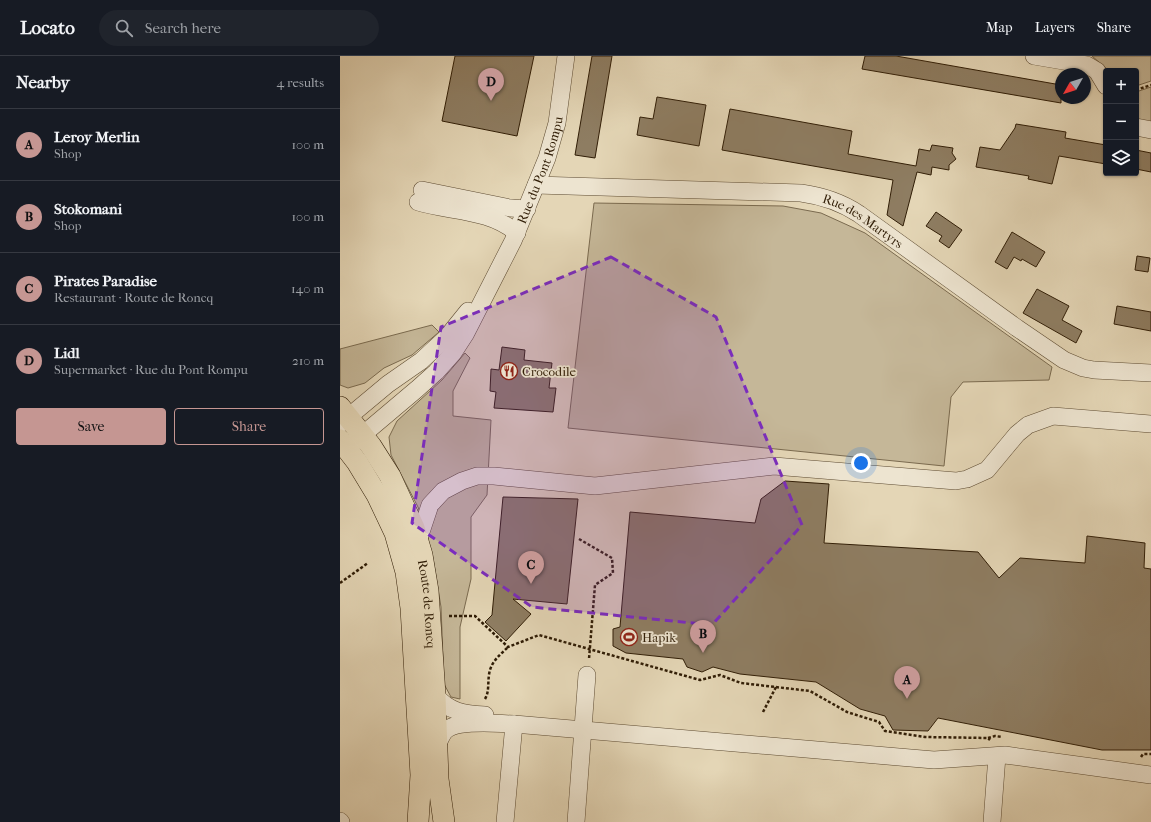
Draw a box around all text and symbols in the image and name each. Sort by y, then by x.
search box [99,10,379,46]
text: Locato [20,17,75,39]
icon: search [113,17,135,39]
text: Search here [145,19,221,37]
text: Map [986,19,1013,36]
text: Layers [1035,19,1075,36]
text: Share [1097,19,1131,36]
pin: D [478,68,504,101]
north arrow [1055,68,1091,104]
map controls [1103,68,1139,176]
button: + [1103,68,1139,104]
text: Nearby [16,72,70,92]
text: 4 results [277,75,324,90]
button: − [1103,104,1139,140]
street label: Rue du Pont Rompu [514,115,566,226]
text: Leroy Merlin [54,128,140,146]
text: A [25,137,33,152]
text: 100 m [291,137,324,152]
button: layers [1103,140,1139,176]
text: Shop [54,146,82,161]
street label: Rue des Martyrs [821,191,906,252]
text: Stokomani [54,200,122,218]
text: B [25,209,33,224]
text: 100 m [291,209,324,224]
text: Shop [54,218,82,233]
text: Pirates Paradise [54,272,157,290]
text: C [25,281,33,296]
text: 140 m [291,281,324,296]
text: Restaurant · Route de Roncq [54,290,213,305]
text: Lidl [54,344,80,362]
text: D [24,353,34,368]
text: 210 m [292,353,324,368]
restaurant icon: Crocodile [499,361,519,381]
text: Supermarket · Rue du Pont Rompu [54,362,248,377]
place label: Crocodile [522,364,576,379]
button: Save [16,408,166,445]
button: Share [174,408,324,445]
your location [851,453,871,473]
pin: C [518,551,544,584]
street label: Route de Roncq [415,559,439,649]
pin: B [690,620,716,653]
sports icon: Hapik [619,627,639,647]
place label: Hapik [642,630,676,645]
pin: A [894,666,920,699]

